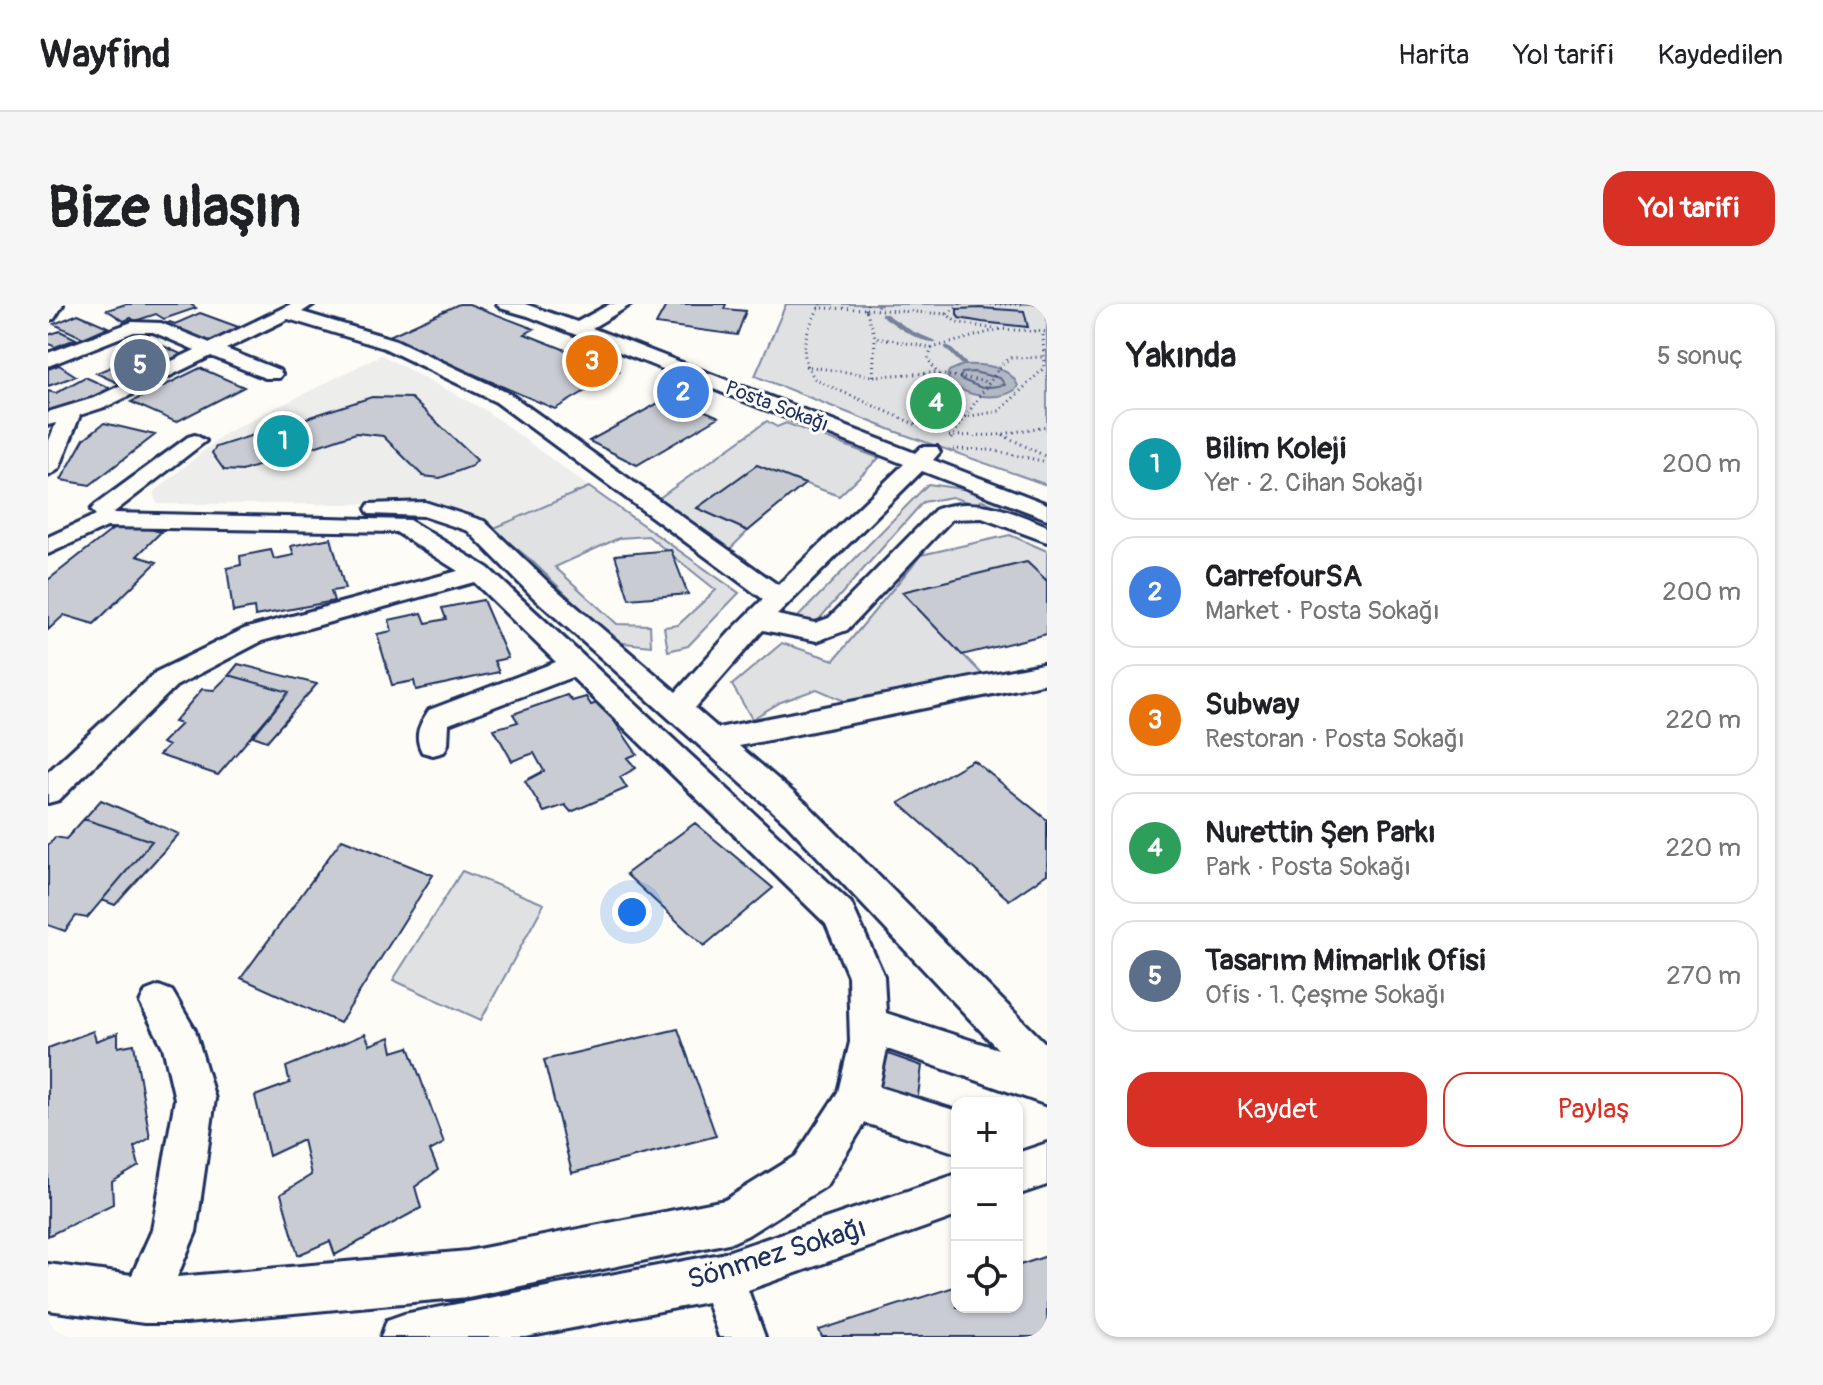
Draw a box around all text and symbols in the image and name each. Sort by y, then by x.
text: Wayfind [40,31,171,79]
text: Harita [1398,38,1469,73]
text: Yol tarifi [1513,38,1613,73]
text: Kaydedilen [1657,38,1783,73]
button: Yol tarifi [1603,171,1775,246]
text: Bize ulaşın [48,174,301,243]
pin: 3 [566,331,618,391]
pin: 5 [114,335,166,395]
text: Yakında [1127,335,1236,378]
text: 5 sonuç [1657,340,1743,372]
pin: 2 [657,362,709,422]
pin: 4 [910,373,962,433]
street label: Posta Sokağı [722,375,832,437]
pin: 1 [257,411,309,471]
text: Bilim Koleji [1205,430,1346,467]
text: 1 [1150,448,1160,480]
text: 200 m [1662,448,1741,480]
text: Yer · 2. Cihan Sokağı [1205,467,1423,499]
text: CarrefourSA [1205,558,1362,595]
text: 2 [1148,576,1162,608]
text: 200 m [1662,576,1741,608]
text: Market · Posta Sokağı [1205,595,1440,627]
text: Subway [1205,686,1299,723]
text: 3 [1148,704,1162,736]
text: 220 m [1665,704,1741,736]
text: Restoran · Posta Sokağı [1205,723,1465,755]
text: Nurettin Şen Parkı [1205,814,1436,851]
text: 4 [1147,832,1163,864]
text: 220 m [1665,832,1741,864]
text: Park · Posta Sokağı [1205,851,1411,883]
your location [612,892,652,932]
text: Tasarım Mimarlık Ofisi [1205,942,1485,979]
text: 5 [1148,960,1162,992]
text: 270 m [1666,960,1741,992]
text: Ofis · 1. Çeşme Sokağı [1205,979,1446,1011]
button: Kaydet [1127,1072,1427,1147]
button: Paylaş [1443,1072,1743,1147]
map controls [951,1097,1023,1313]
button: + [951,1097,1023,1169]
button: − [951,1169,1023,1241]
street label: Sönmez Sokağı [683,1210,871,1298]
button: locate [951,1241,1023,1313]

